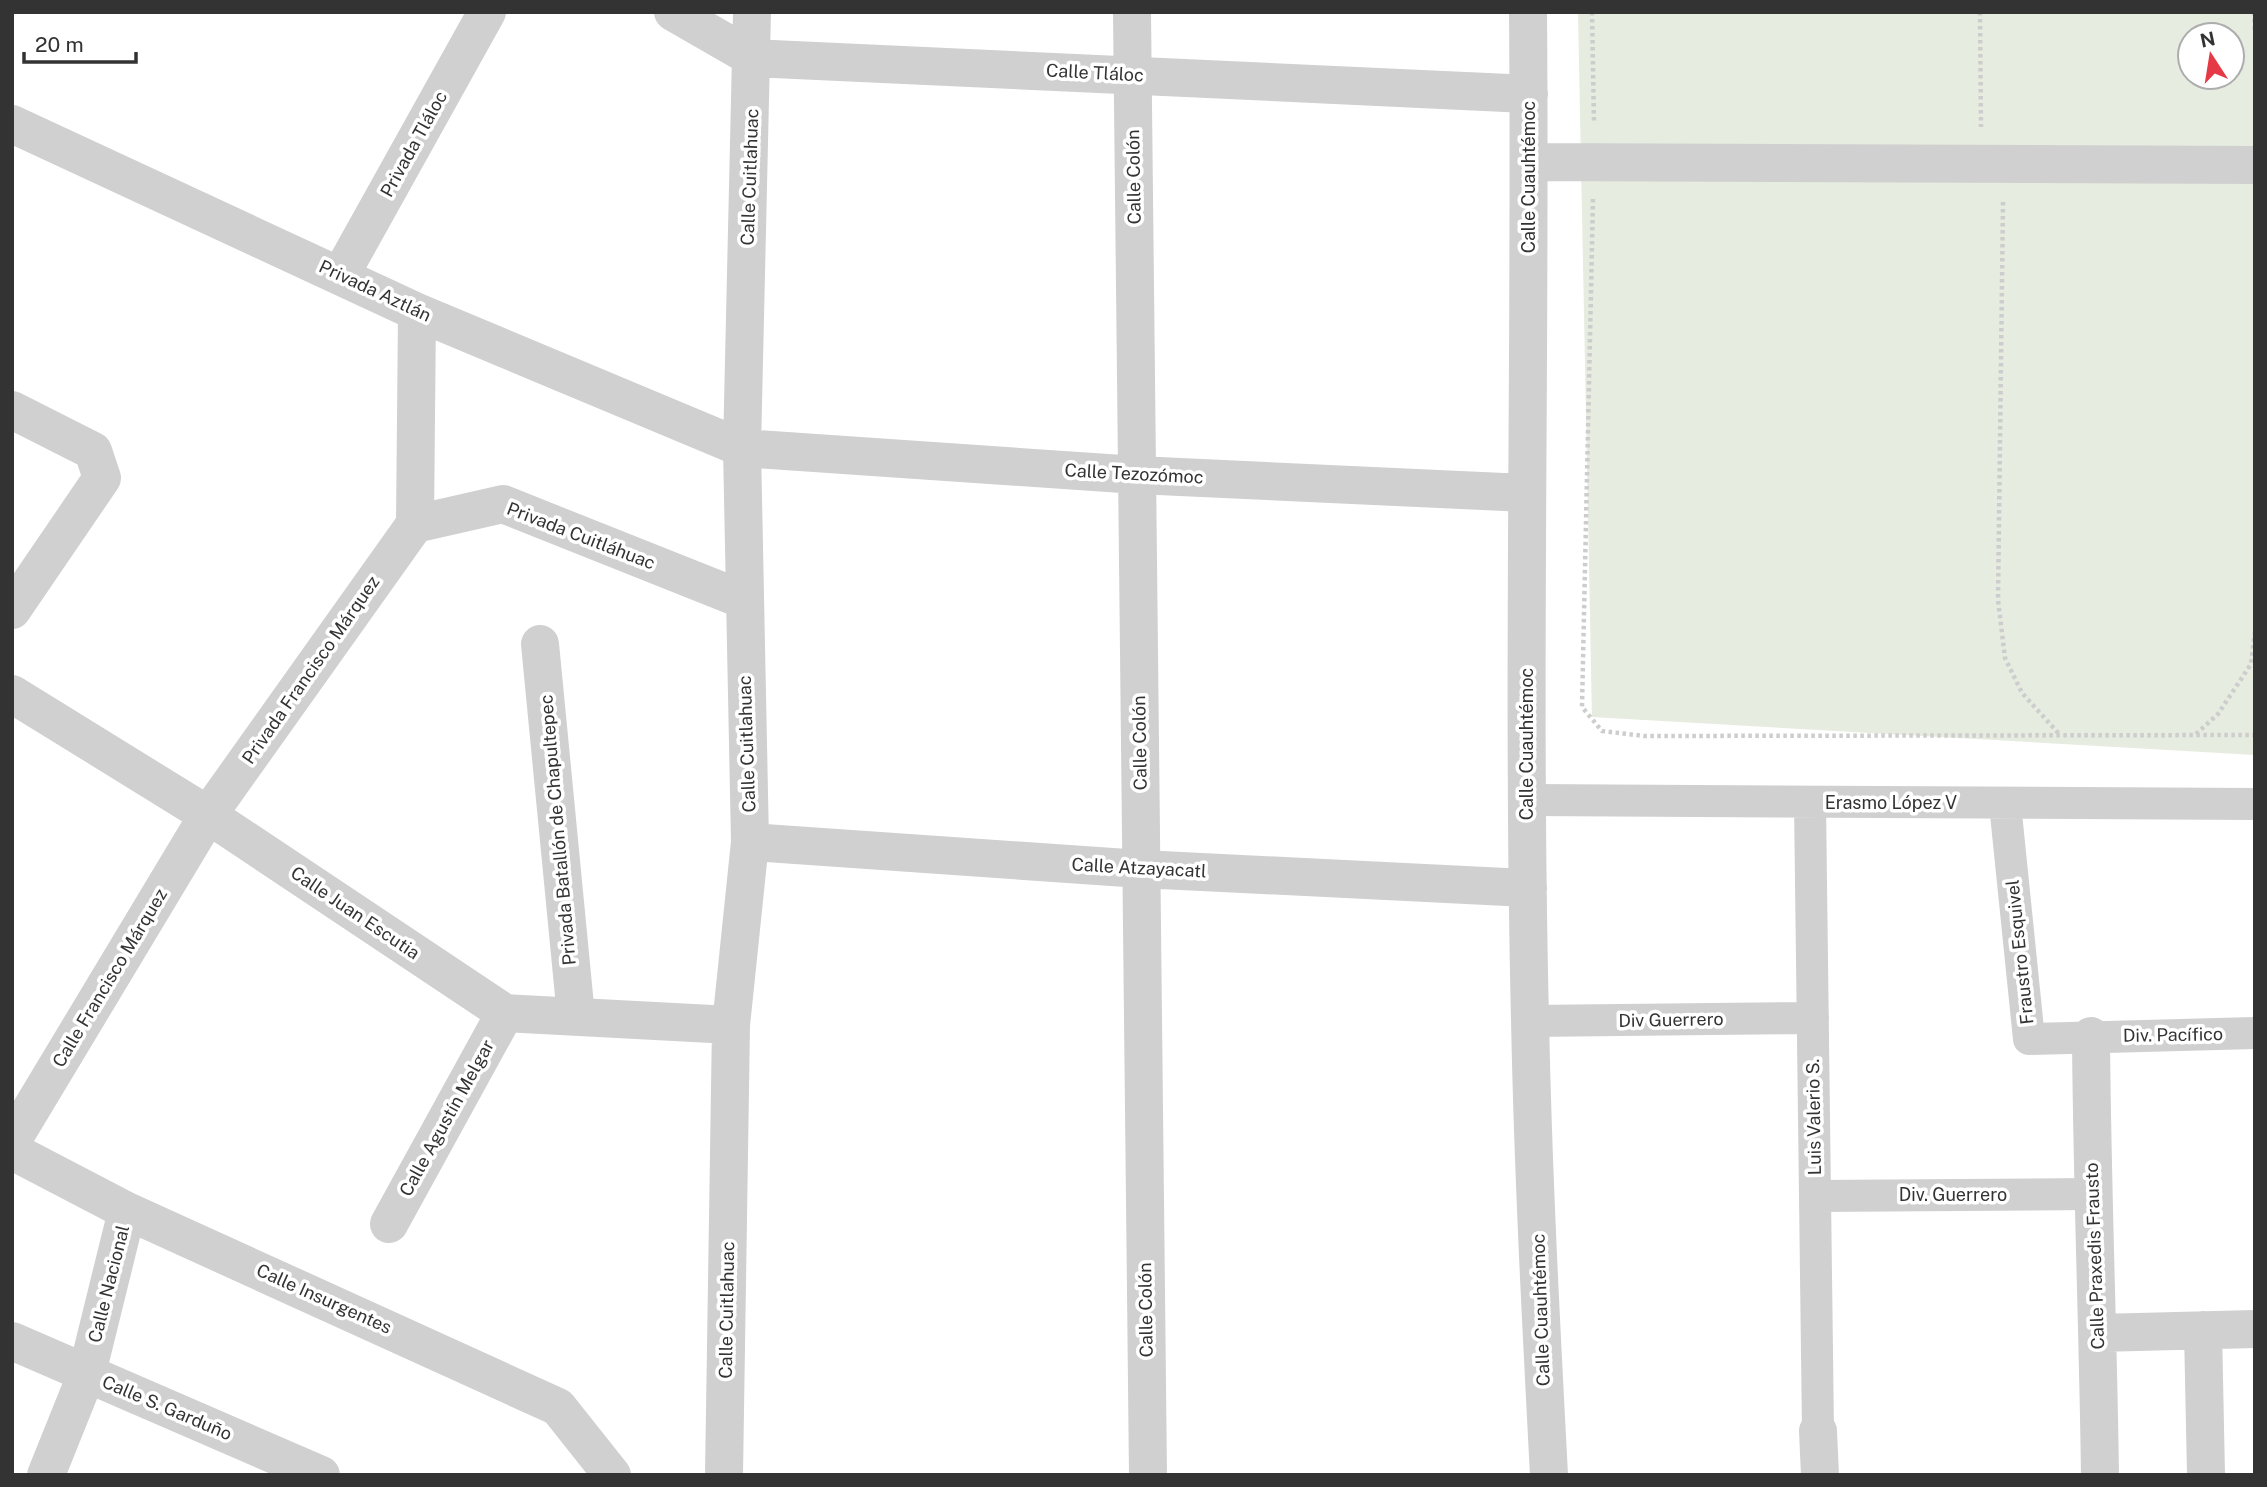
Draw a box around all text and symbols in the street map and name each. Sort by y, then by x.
scale bar [24,21,136,65]
north arrow [2176,21,2246,91]
text: N [2198,27,2217,52]
text: 20 m [35,32,84,57]
street label: Calle Tláloc [1046,59,1144,86]
street label: Privada Tláloc [376,87,451,200]
street label: Calle Cuauhtémoc [1518,101,1539,253]
street label: Calle Cuitlahuac [737,108,762,246]
street label: Calle Colón [1122,129,1145,225]
street label: Privada Aztlán [316,255,435,326]
street label: Calle Tezozómoc [1064,459,1204,488]
street label: Privada Cuitláhuac [504,498,658,573]
street label: Privada Francisco Márquez [238,572,384,768]
street label: Calle Cuauhtémoc [1516,668,1537,820]
street label: Calle Cuitlahuac [734,675,759,813]
street label: Privada Batallón de Chapultepec [535,694,580,966]
street label: Calle Colón [1128,695,1151,791]
street label: Erasmo López V [1825,792,1957,813]
street label: Calle Atzayacatl [1071,853,1207,882]
street label: Calle Juan Escutia [287,862,424,963]
street label: Fraustro Esquivel [2001,879,2038,1025]
street label: Calle Francisco Márquez [48,885,171,1071]
street label: Div Guerrero [1618,1008,1724,1031]
street label: Div. Pacífico [2123,1023,2223,1046]
street label: Calle Agustín Melgar [395,1036,498,1200]
street label: Luis Valerio S. [1802,1059,1825,1175]
street label: Calle Praxedis Frausto [2081,1162,2108,1350]
street label: Div. Guerrero [1899,1184,2007,1205]
street label: Calle Nacional [84,1223,133,1345]
street label: Calle Cuauhtémoc [1527,1233,1554,1387]
street label: Calle Cuitlahuac [715,1241,738,1379]
street label: Calle Insurgentes [253,1259,395,1338]
street label: Calle Colón [1134,1262,1157,1358]
street label: Calle S. Garduño [99,1371,235,1444]

